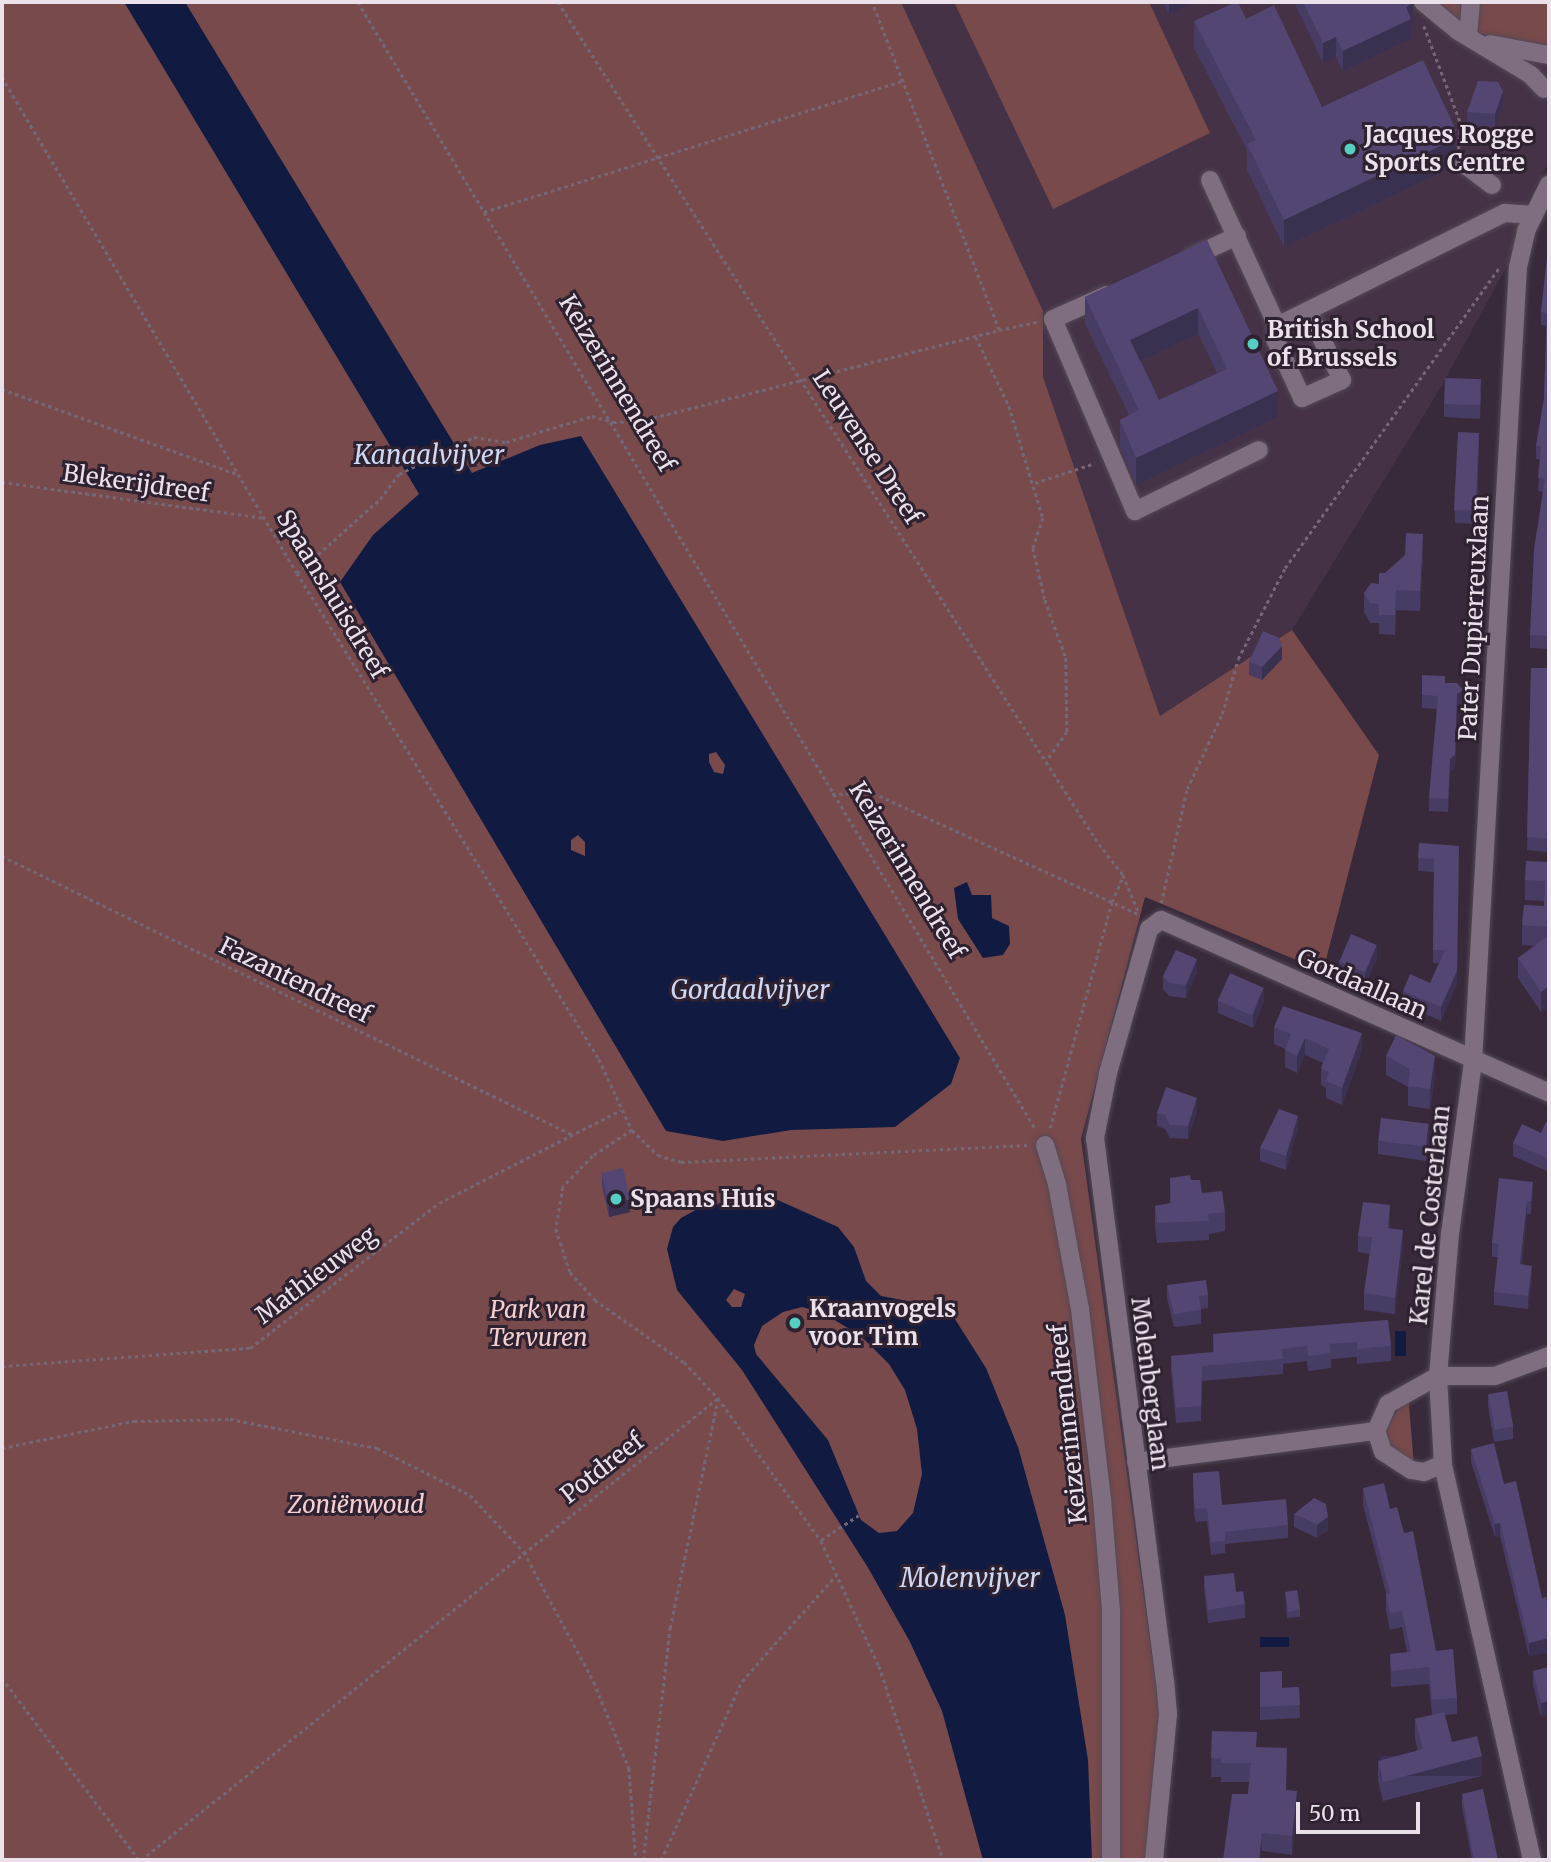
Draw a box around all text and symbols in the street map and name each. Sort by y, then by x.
place label: Jacques Rogge Sports Centre [1364,121,1534,177]
marker: Jacques Rogge Sports Centre [1342,141,1358,157]
street label: Keizerinnendreef [553,290,681,476]
place label: British School of Brussels [1267,316,1434,372]
marker: British School of Brussels [1245,336,1261,352]
street label: Leuvense Dreef [807,365,927,529]
water label: Kanaalvijver [354,439,504,471]
street label: Blekerijdreef [61,458,211,508]
street label: Pater Dupierreuxlaan [1453,494,1495,742]
street label: Spaanshuisdreef [270,505,394,683]
street label: Keizerinnendreef [843,777,971,963]
street label: Fazantendreef [214,931,376,1029]
street label: Gordaallaan [1292,942,1432,1026]
water label: Gordaalvijver [670,974,830,1006]
street label: Karel de Costerlaan [1404,1104,1456,1326]
place label: Spaans Huis [630,1185,776,1213]
marker: Spaans Huis [608,1191,624,1207]
street label: Mathieuweg [250,1220,382,1330]
place label: Kraanvogels voor Tim [809,1295,956,1351]
park label: Park van Tervuren [489,1296,587,1352]
street label: Molenberglaan [1125,1296,1175,1472]
marker: Kraanvogels voor Tim [787,1315,803,1331]
street label: Keizerinnendreef [1043,1323,1093,1525]
street label: Potdreef [555,1427,649,1509]
park label: Zoniënwoud [288,1491,424,1519]
water label: Molenvijver [900,1562,1040,1594]
scale bar [1299,1788,1423,1832]
text: 50 m [1309,1800,1360,1827]

